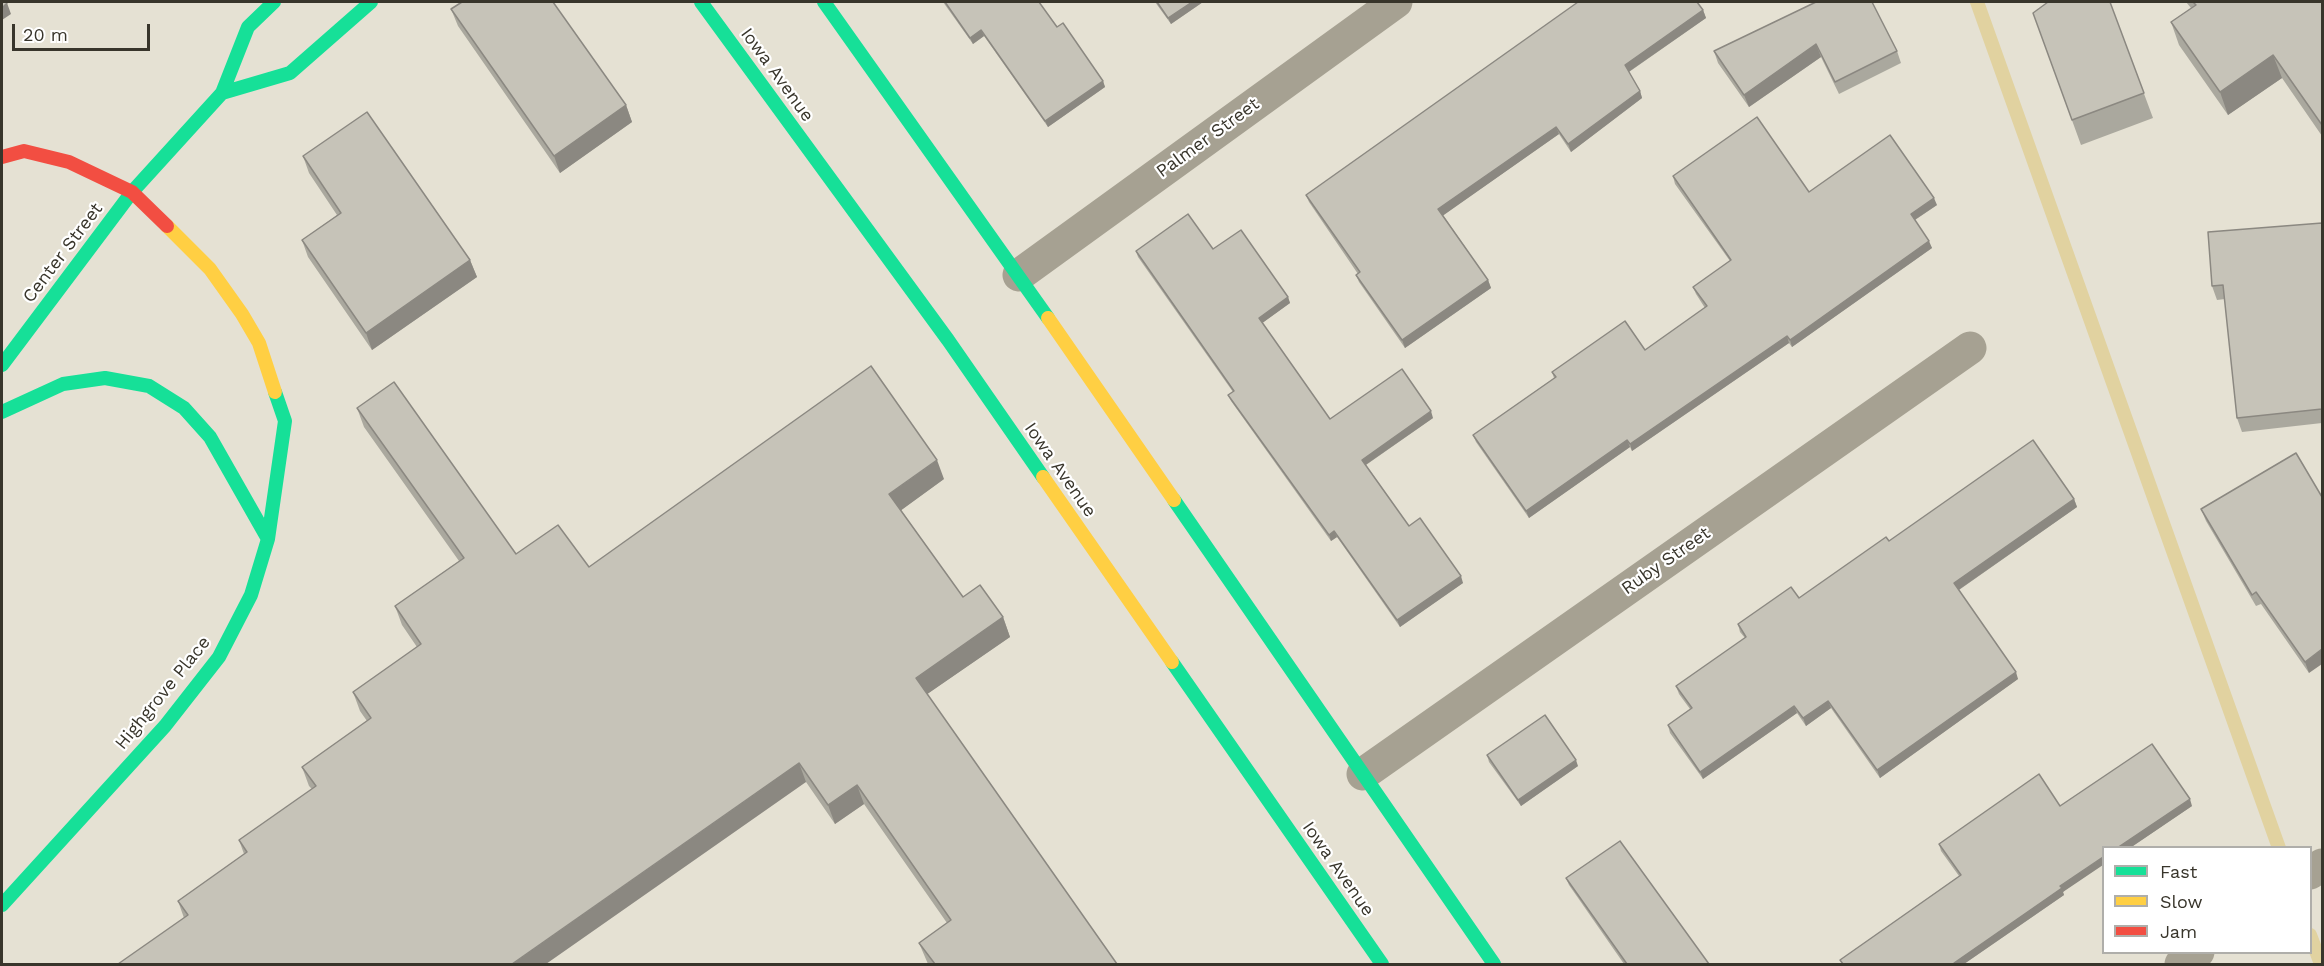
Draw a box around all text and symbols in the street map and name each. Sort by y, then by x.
scale bar [15,12,153,50]
text: 20 m [23,24,68,45]
street label: Iowa Avenue [736,24,818,126]
street label: Palmer Street [1152,93,1264,183]
street label: Center Street [18,199,108,307]
street label: Iowa Avenue [1019,419,1101,521]
street label: Ruby Street [1617,522,1715,600]
street label: Highgrove Place [111,632,215,754]
street label: Iowa Avenue [1297,818,1379,920]
legend [2102,846,2312,954]
text: Fast [2160,861,2197,882]
text: Slow [2160,891,2203,912]
text: Jam [2160,921,2197,942]

